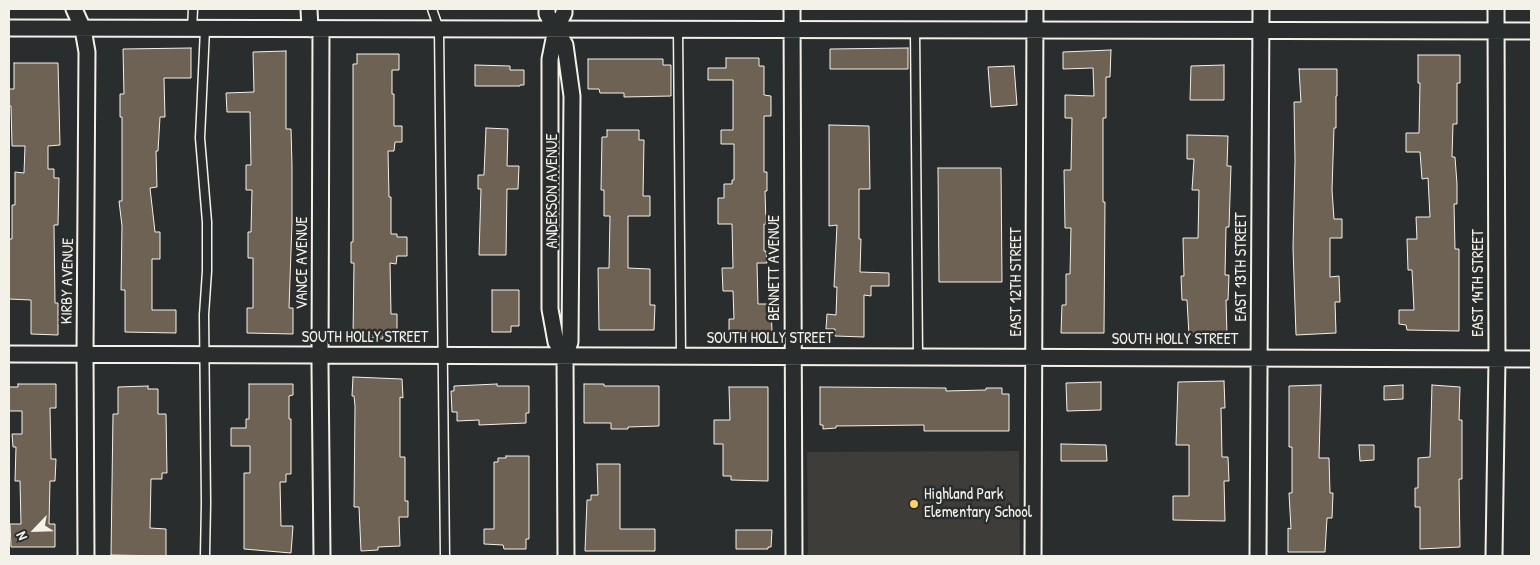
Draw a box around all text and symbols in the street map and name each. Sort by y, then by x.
street label: ANDERSON AVENUE [543,134,563,248]
street label: EAST 13TH STREET [1232,213,1252,321]
street label: BENNETT AVENUE [765,215,785,321]
street label: VANCE AVENUE [293,216,313,310]
street label: EAST 12TH STREET [1007,227,1027,337]
street label: EAST 14TH STREET [1469,229,1489,337]
street label: KIRBY AVENUE [58,238,78,324]
street label: SOUTH HOLLY STREET [302,328,428,348]
street label: SOUTH HOLLY STREET [707,329,833,349]
street label: SOUTH HOLLY STREET [1112,330,1238,350]
place label: Highland Park Elementary School [924,485,1032,523]
marker: Highland Park Elementary School [908,498,920,510]
north arrow [10,505,60,555]
text: N [11,529,31,544]

